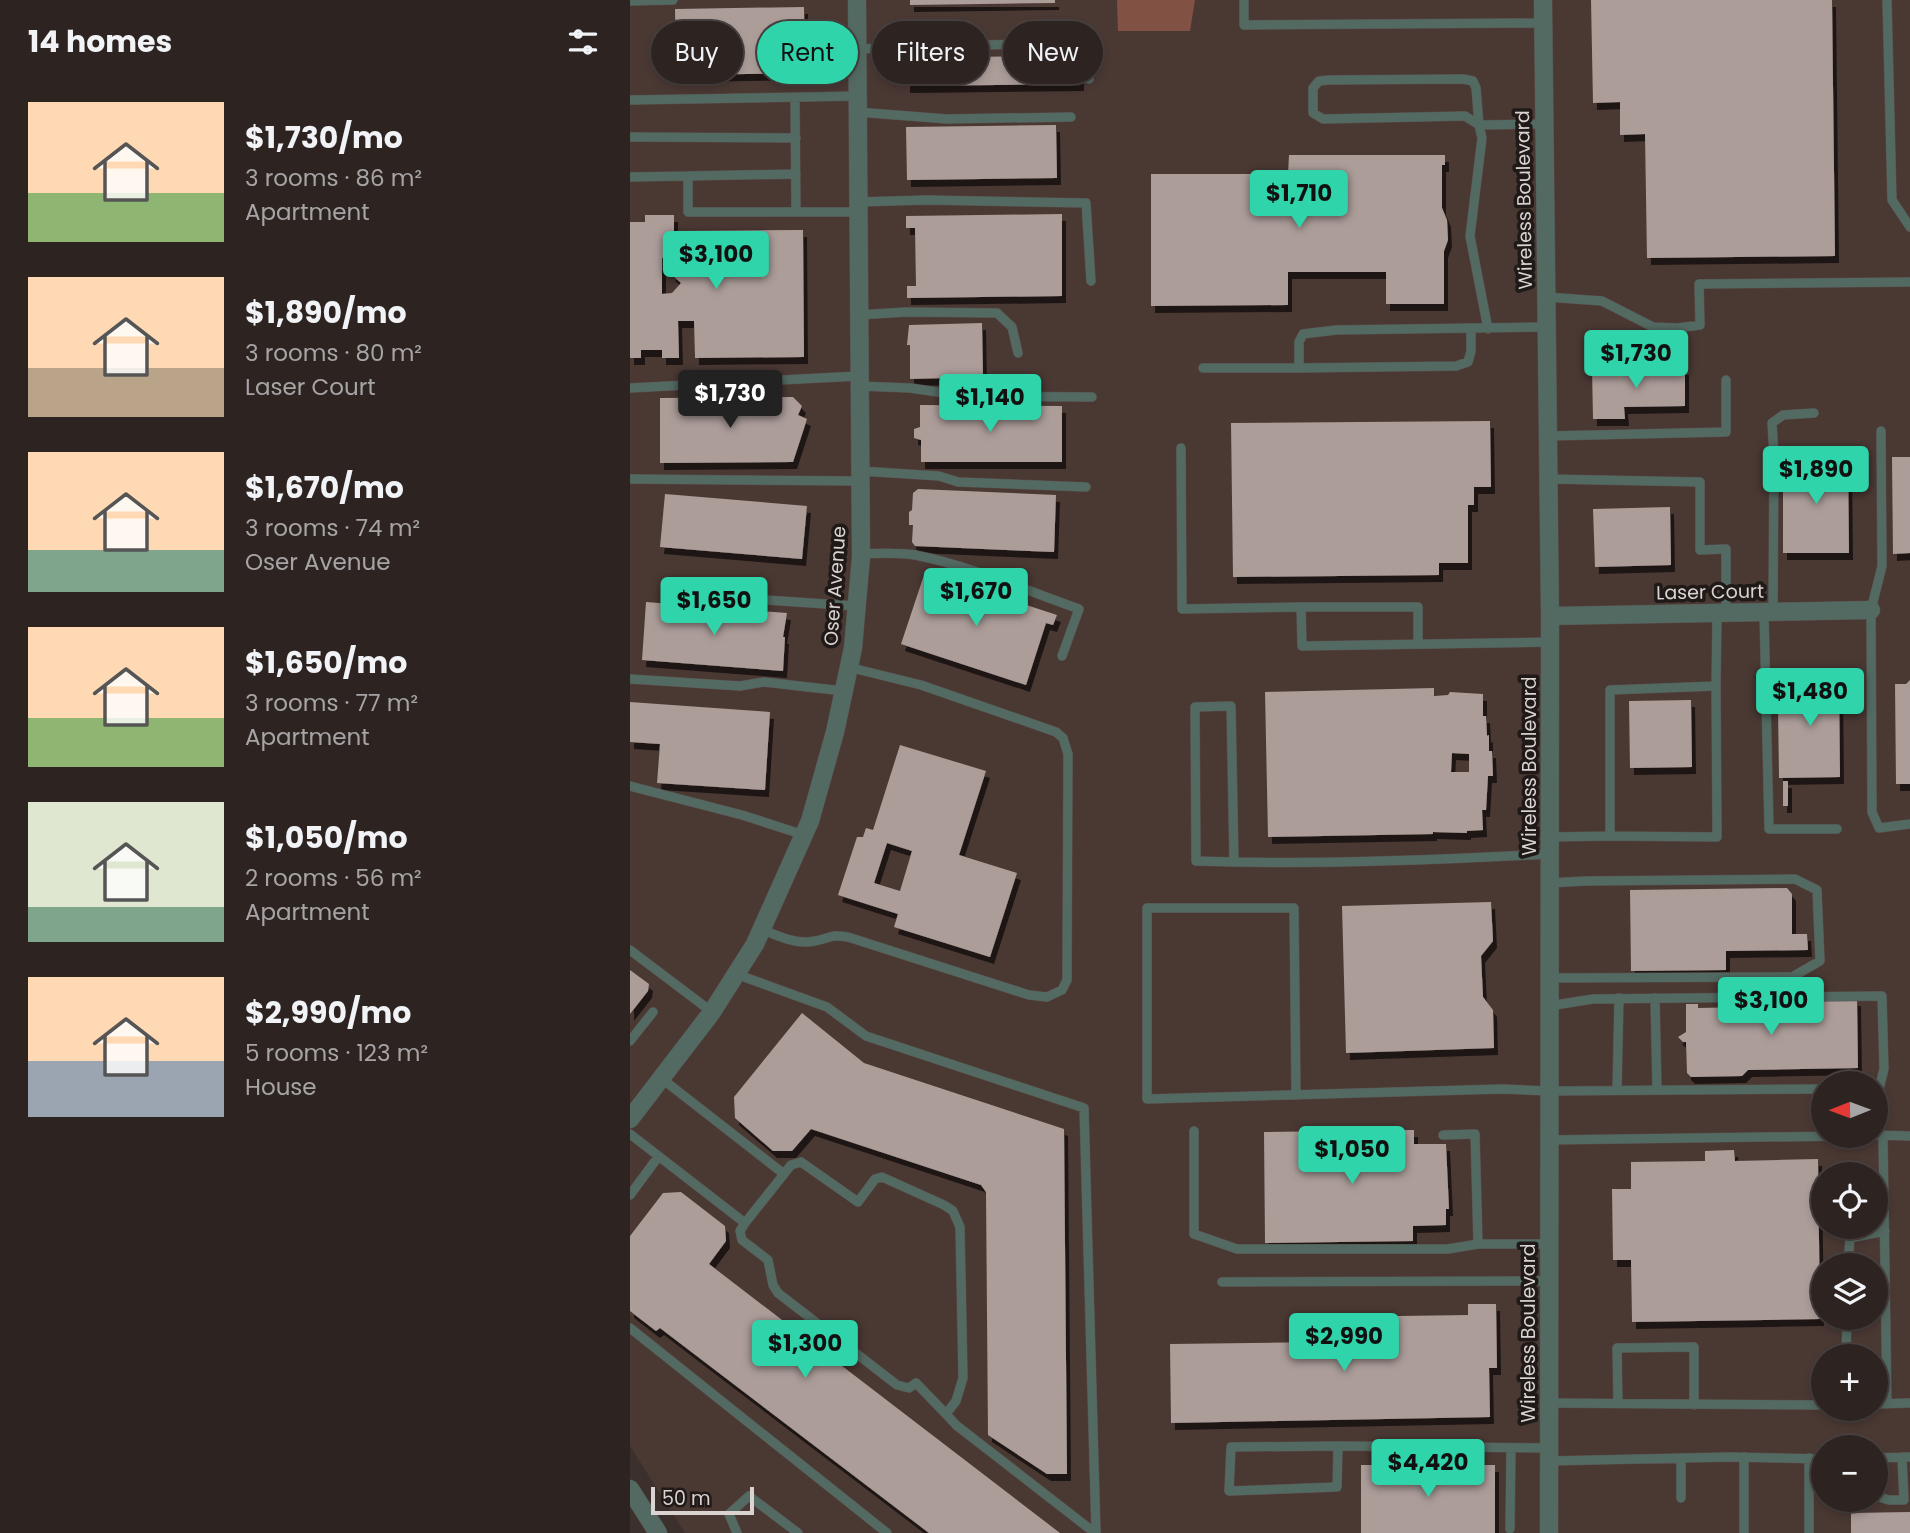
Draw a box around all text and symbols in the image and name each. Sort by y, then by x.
text: 14 homes [28,20,172,63]
chip: Buy [651,21,743,84]
chip: Rent [757,21,858,84]
chip: Filters [872,21,989,84]
chip: New [1003,21,1103,84]
icon: filters [564,23,602,61]
street label: Wireless Boulevard [1509,110,1539,290]
text: $1,730/mo [245,116,403,159]
icon: home [84,130,168,214]
text: 3 rooms · 86 m² [245,162,422,194]
pin: $1,710 [1242,170,1356,230]
text: $1,710 [1266,177,1332,209]
text: Apartment [245,196,370,228]
pin: $3,100 [659,232,773,291]
text: $3,100 [679,238,753,270]
text: $1,890/mo [245,291,407,334]
icon: home [84,305,168,389]
pin: $1,730 [1579,330,1693,390]
text: 3 rooms · 80 m² [245,337,422,369]
text: $1,730 [1600,337,1672,369]
pin: $1,730 [673,370,787,430]
text: Laser Court [245,371,376,403]
pin: $1,140 [933,374,1047,434]
text: $1,730 [694,377,766,409]
text: $1,140 [955,381,1025,413]
pin: $1,890 [1759,447,1873,506]
text: $1,890 [1779,453,1853,485]
text: $1,670/mo [245,466,404,509]
icon: home [84,480,168,564]
text: 3 rooms · 74 m² [245,512,420,544]
street label: Oser Avenue [817,525,853,647]
text: Oser Avenue [245,546,390,578]
pin: $1,670 [919,568,1033,628]
text: $1,670 [940,575,1012,607]
pin: $1,650 [657,578,771,637]
street label: Laser Court [1656,578,1764,606]
text: $1,650 [677,584,751,616]
text: $1,650/mo [245,641,407,684]
icon: home [84,655,168,739]
pin: $1,480 [1753,668,1867,728]
text: $1,480 [1772,675,1848,707]
street label: Wireless Boulevard [1516,676,1543,856]
text: 3 rooms · 77 m² [245,687,418,719]
text: Apartment [245,721,370,753]
text: $1,050/mo [245,816,408,859]
icon: home [84,830,168,914]
text: 2 rooms · 56 m² [245,862,422,894]
text: Apartment [245,896,370,928]
pin: $3,100 [1714,978,1828,1037]
text: $3,100 [1734,984,1808,1016]
text: $2,990/mo [245,991,411,1034]
icon: home [84,1005,168,1089]
text: 5 rooms · 123 m² [245,1037,428,1069]
text: House [245,1071,317,1103]
north arrow [1811,1071,1888,1148]
map controls [1811,1071,1888,1512]
pin: $1,050 [1295,1126,1409,1186]
text: $1,050 [1314,1133,1390,1165]
button: locate [1811,1162,1888,1239]
street label: Wireless Boulevard [1515,1243,1542,1423]
button: layers [1811,1253,1888,1330]
pin: $2,990 [1287,1314,1401,1373]
pin: $1,300 [748,1320,862,1380]
text: $2,990 [1305,1320,1383,1352]
text: $1,300 [768,1327,842,1359]
button: + [1811,1344,1888,1421]
button: − [1811,1435,1888,1512]
pin: $4,420 [1371,1440,1485,1499]
text: $4,420 [1387,1446,1469,1478]
scale bar [651,1484,754,1516]
text: 50 m [662,1485,711,1512]

